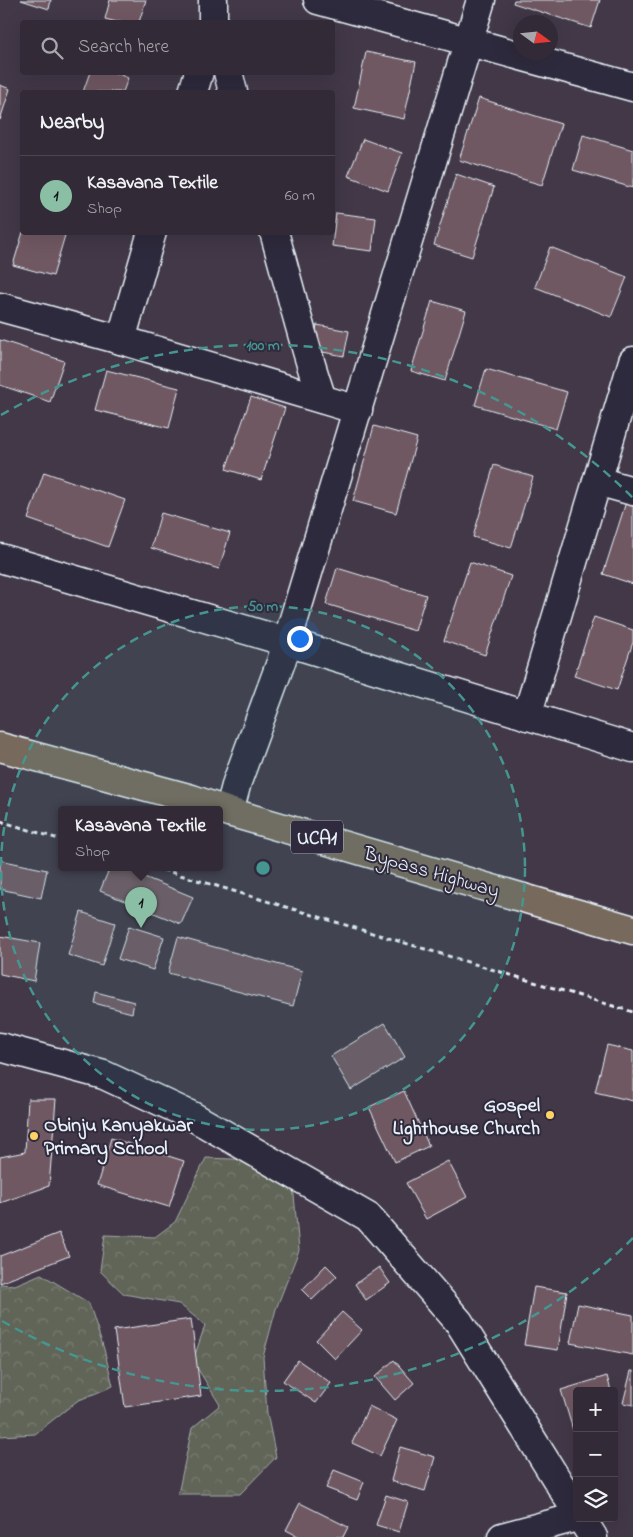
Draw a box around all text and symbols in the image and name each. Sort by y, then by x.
north arrow [513,15,558,60]
search box [20,20,335,75]
icon: search [38,34,66,62]
text: Search here [78,34,169,61]
text: Nearby [40,108,104,138]
text: Kasavana Textile [87,170,218,197]
text: 1 [53,184,59,208]
text: 60 m [285,184,315,208]
text: Shop [87,197,122,221]
text: 100 m [246,335,280,357]
text: 50 m [248,596,279,618]
your location [287,626,313,652]
popup [58,806,223,871]
text: Kasavana Textile [75,813,206,840]
road number: UCA1 [291,820,343,854]
text: Shop [75,840,110,864]
street label: Bypass Highway [359,840,502,908]
centre of rings [254,859,272,877]
pin: 1 [125,887,157,928]
place label: Gospel Lighthouse Church [393,1092,540,1145]
marker: Gospel Lighthouse Church [544,1109,556,1121]
place label: Obinju Kanyakwar Primary School [44,1112,193,1165]
marker: Obinju Kanyakwar Primary School [28,1130,40,1142]
map controls [573,1387,618,1522]
button: + [573,1387,618,1432]
button: − [573,1432,618,1477]
button: layers [573,1477,618,1522]

